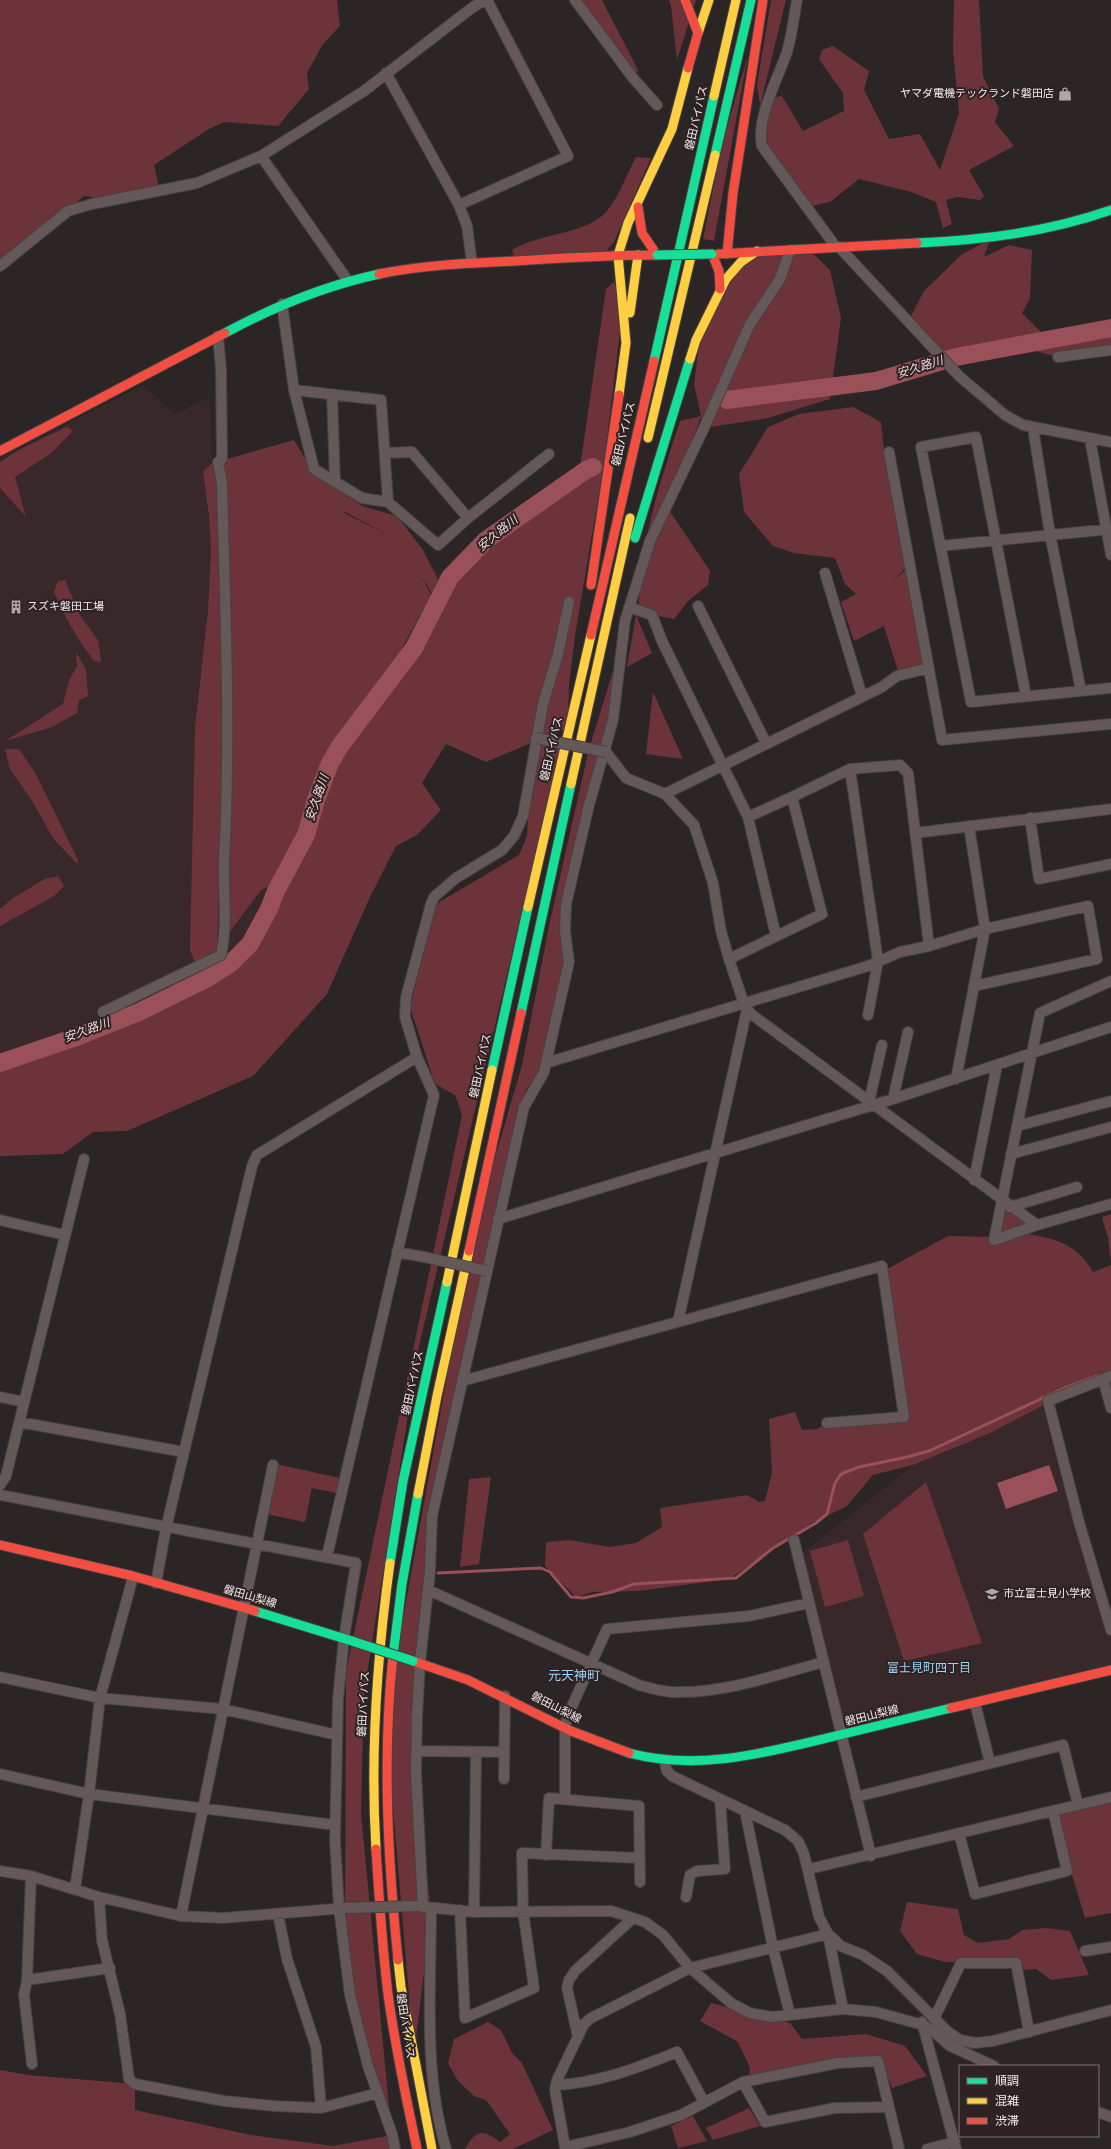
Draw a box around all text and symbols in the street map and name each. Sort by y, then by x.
street label: 磐田バイパス [683,84,711,152]
shop icon: ヤマダ電機テックランド磐田店 [1057,86,1073,102]
place label: ヤマダ電機テックランド磐田店 [900,87,1054,101]
water label: 安久路川 [895,353,947,383]
street label: 磐田バイパス [609,400,639,468]
water label: 安久路川 [474,511,523,555]
building icon: スズキ磐田工場 [8,599,24,615]
place label: スズキ磐田工場 [27,600,104,614]
street label: 磐田バイパス [538,715,566,783]
water label: 安久路川 [303,771,334,823]
water label: 安久路川 [62,1015,114,1047]
street label: 磐田バイパス [467,1032,495,1100]
street label: 磐田バイパス [399,1349,427,1417]
street label: 磐田山梨線 [222,1583,278,1611]
school or university icon: 市立富士見小学校 [984,1586,1000,1602]
place label: 市立富士見小学校 [1003,1587,1091,1601]
district label: 富士見町四丁目 [887,1661,971,1677]
district label: 元天神町 [548,1669,600,1685]
street label: 磐田バイパス [355,1671,373,1737]
street label: 磐田山梨線 [528,1689,584,1727]
street label: 磐田山梨線 [844,1703,900,1729]
street label: 磐田バイパス [393,1992,417,2060]
legend [959,2065,1099,2137]
text: 順調 [995,2074,1019,2090]
text: 混雑 [995,2094,1019,2110]
text: 渋滞 [995,2114,1019,2130]

